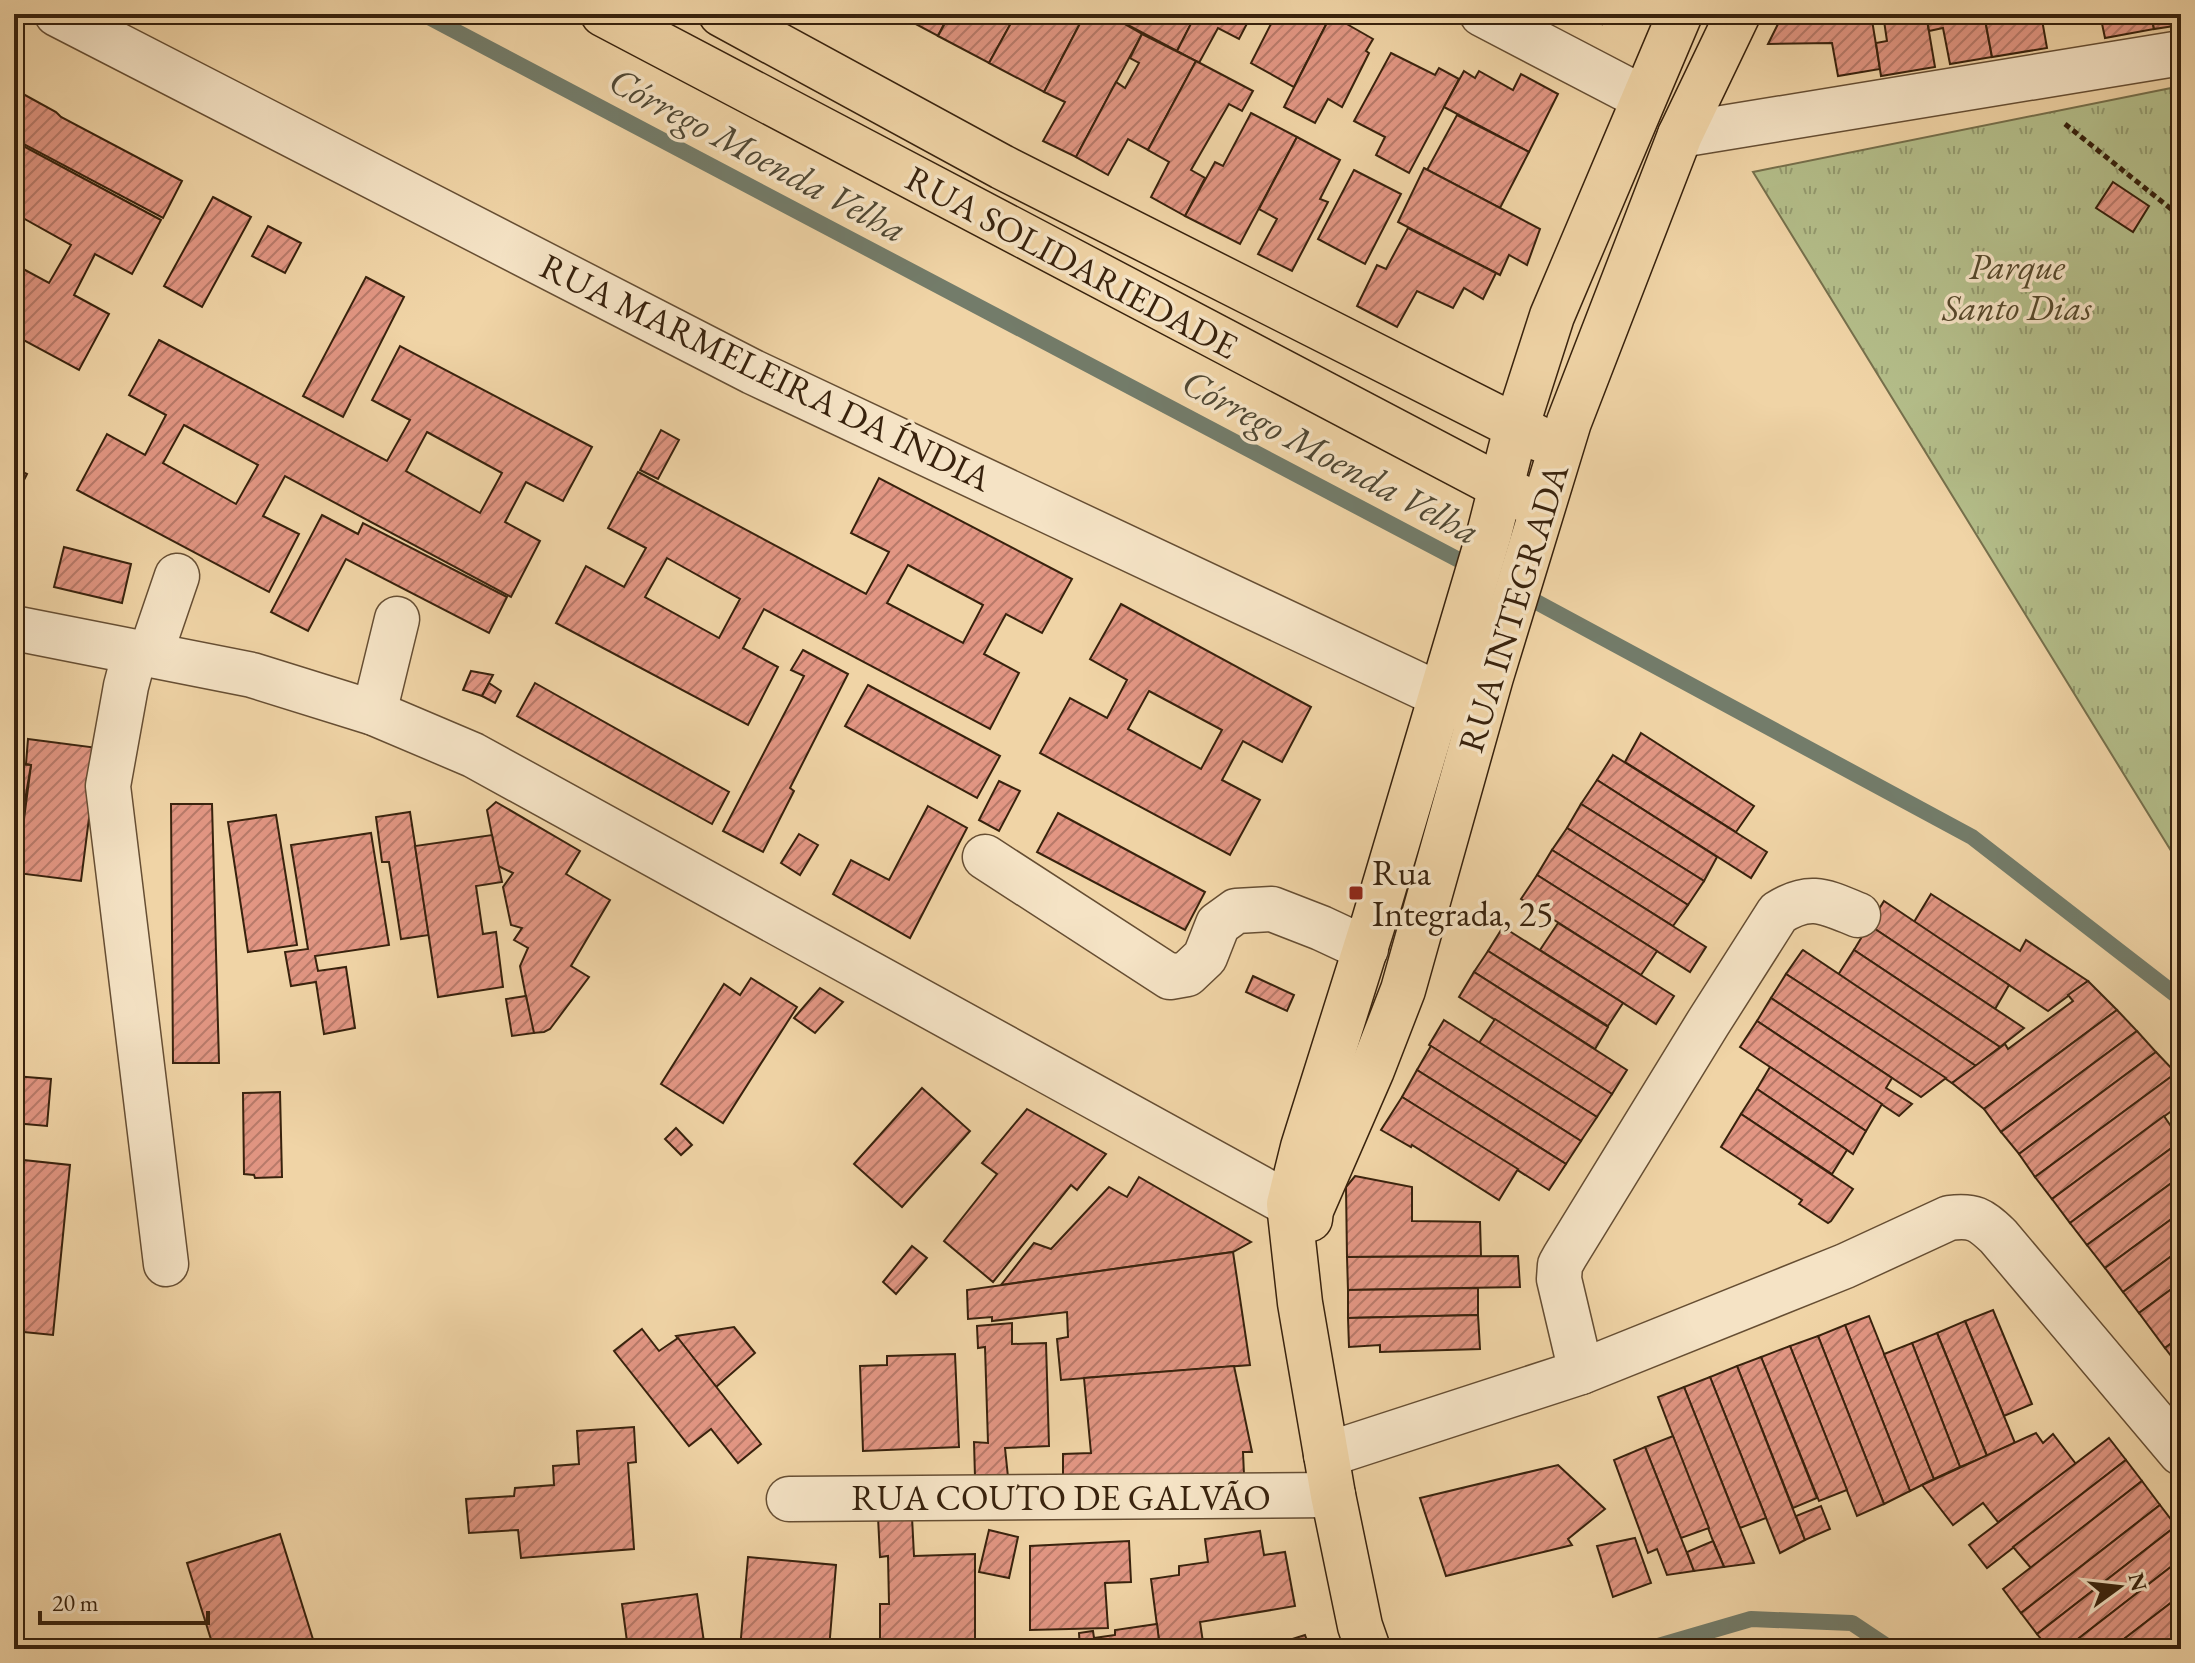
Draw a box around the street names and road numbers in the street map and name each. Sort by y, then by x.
street label: RUA SOLIDARIEDADE [898,155,1246,369]
street label: RUA MARMELEIRA DA ÍNDIA [533,242,1000,502]
street label: RUA INTEGRADA [1447,457,1579,758]
street label: RUA COUTO DE GALVÃO [851,1474,1271,1521]

